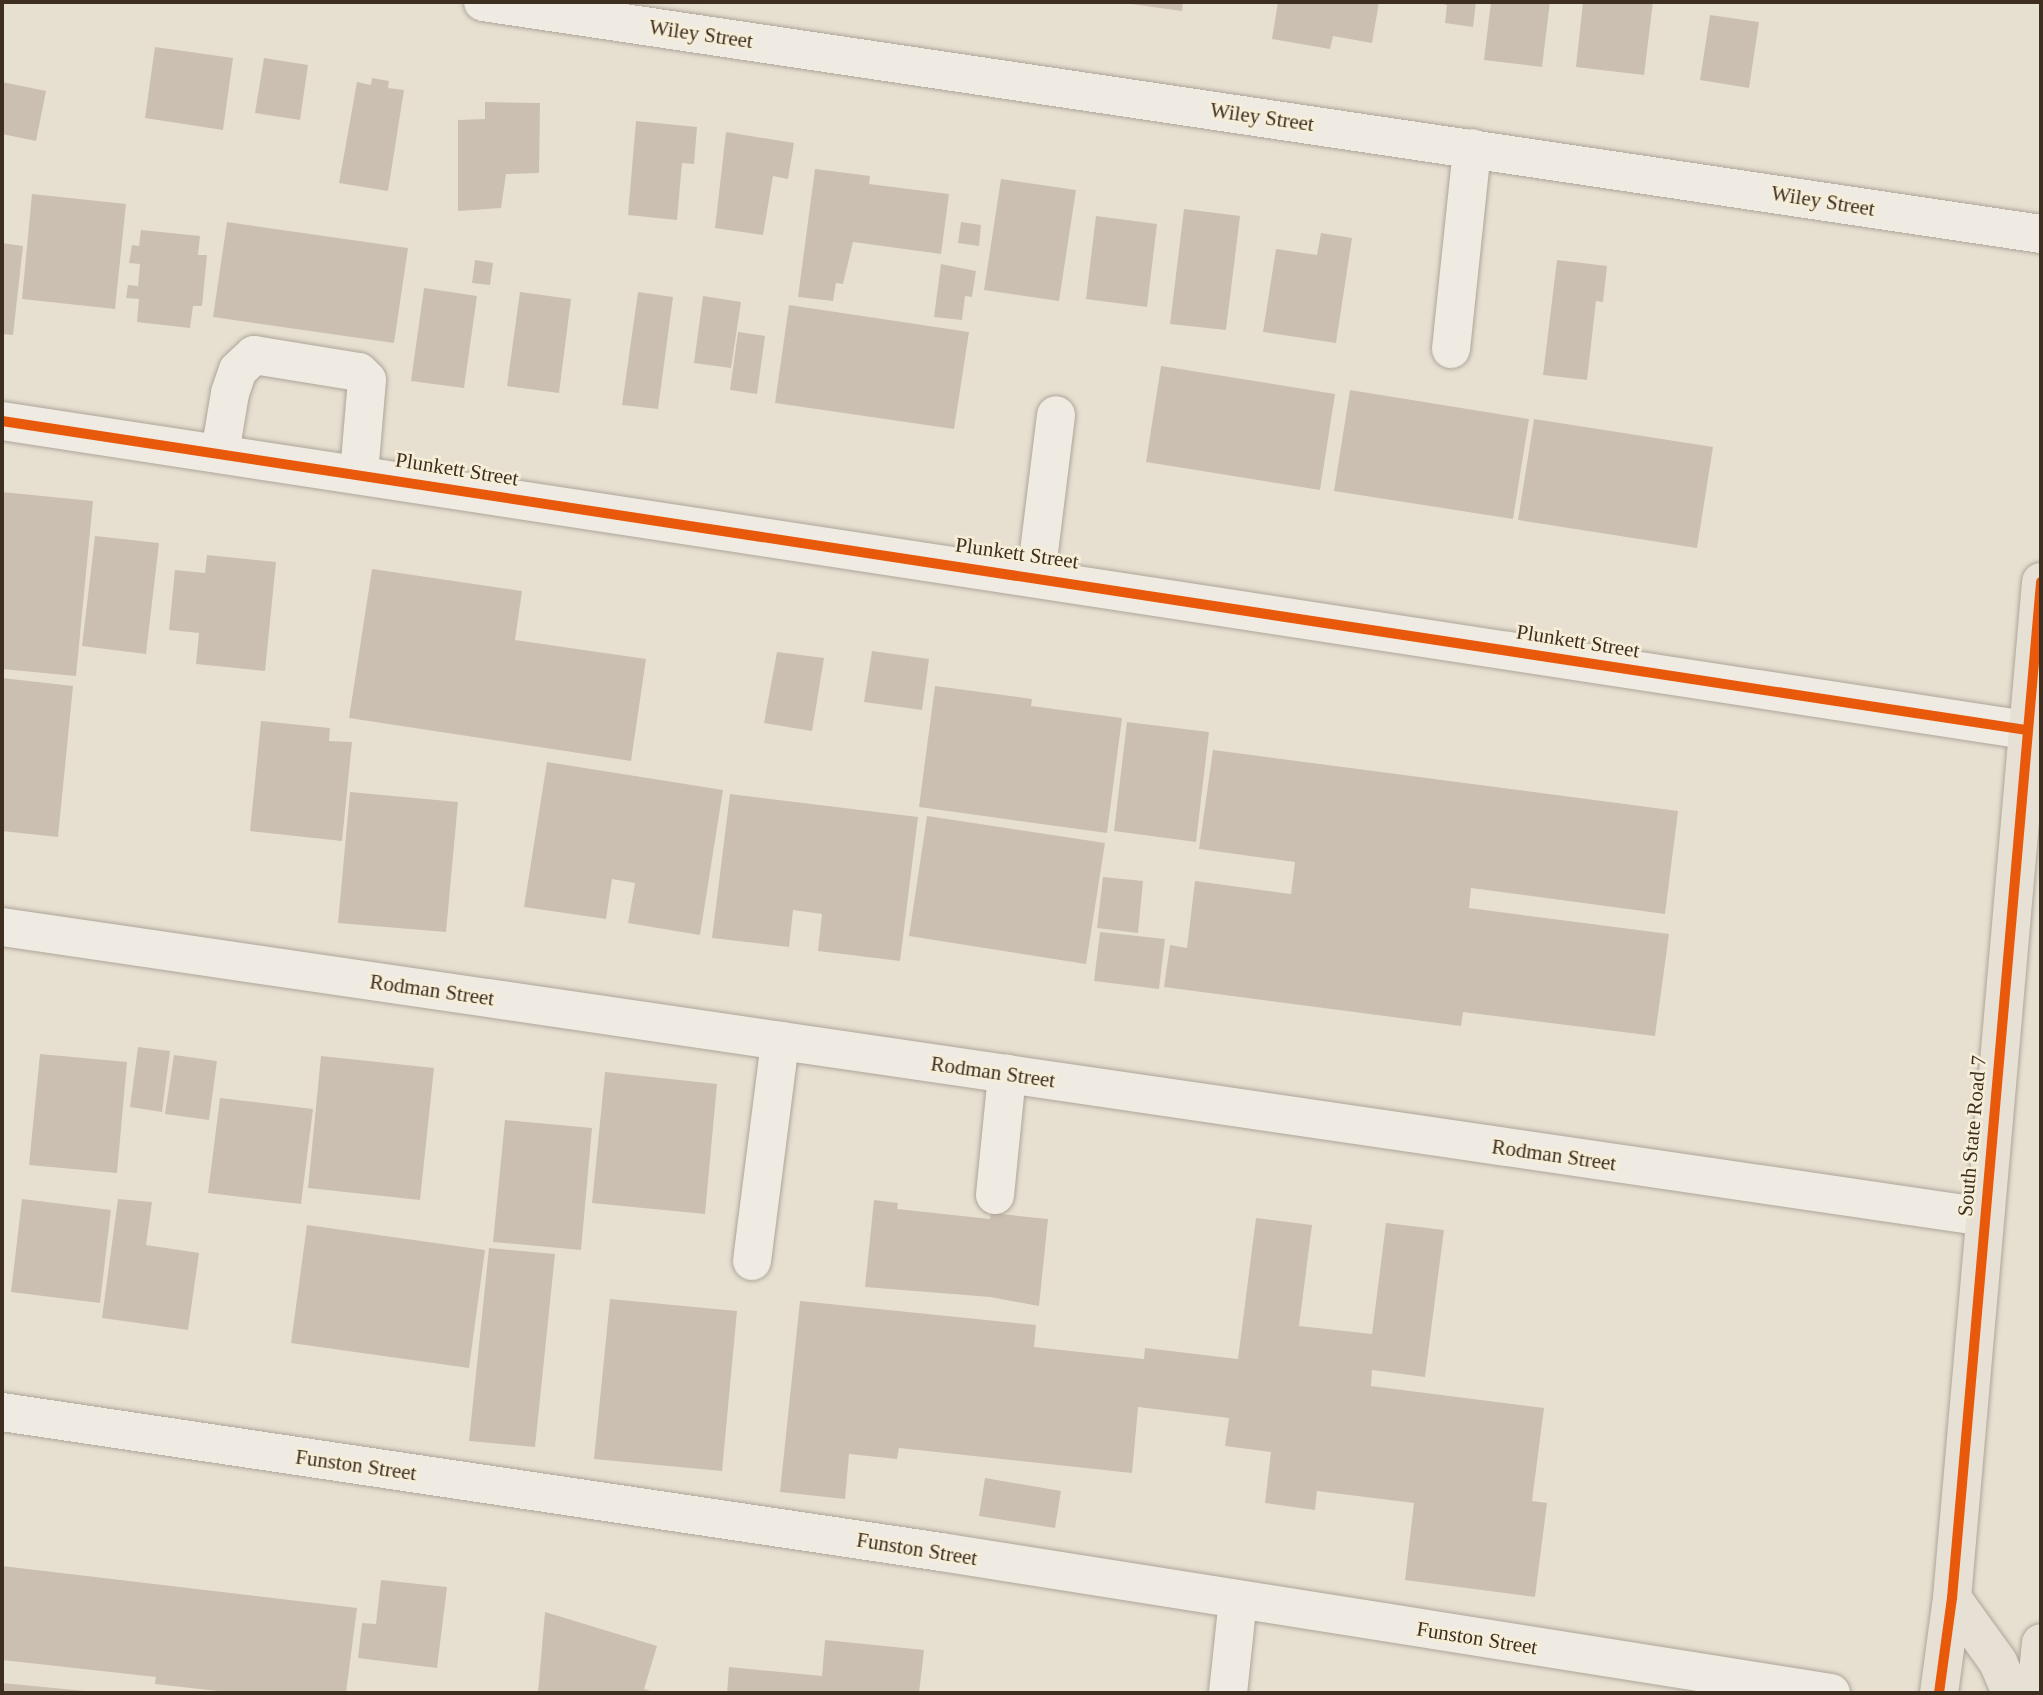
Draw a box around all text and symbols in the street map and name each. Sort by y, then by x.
street label: Wiley Street [647,14,755,54]
street label: Wiley Street [1208,97,1316,137]
street label: Wiley Street [1769,180,1877,222]
street label: Plunkett Street [394,447,520,491]
street label: Plunkett Street [954,532,1080,574]
street label: Plunkett Street [1515,619,1641,663]
street label: Rodman Street [368,969,496,1011]
street label: Rodman Street [929,1051,1057,1093]
street label: South State Road 7 [1952,1054,1992,1218]
street label: Rodman Street [1490,1134,1618,1176]
street label: Funston Street [294,1444,418,1486]
street label: Funston Street [855,1527,979,1571]
street label: Funston Street [1415,1616,1539,1660]

